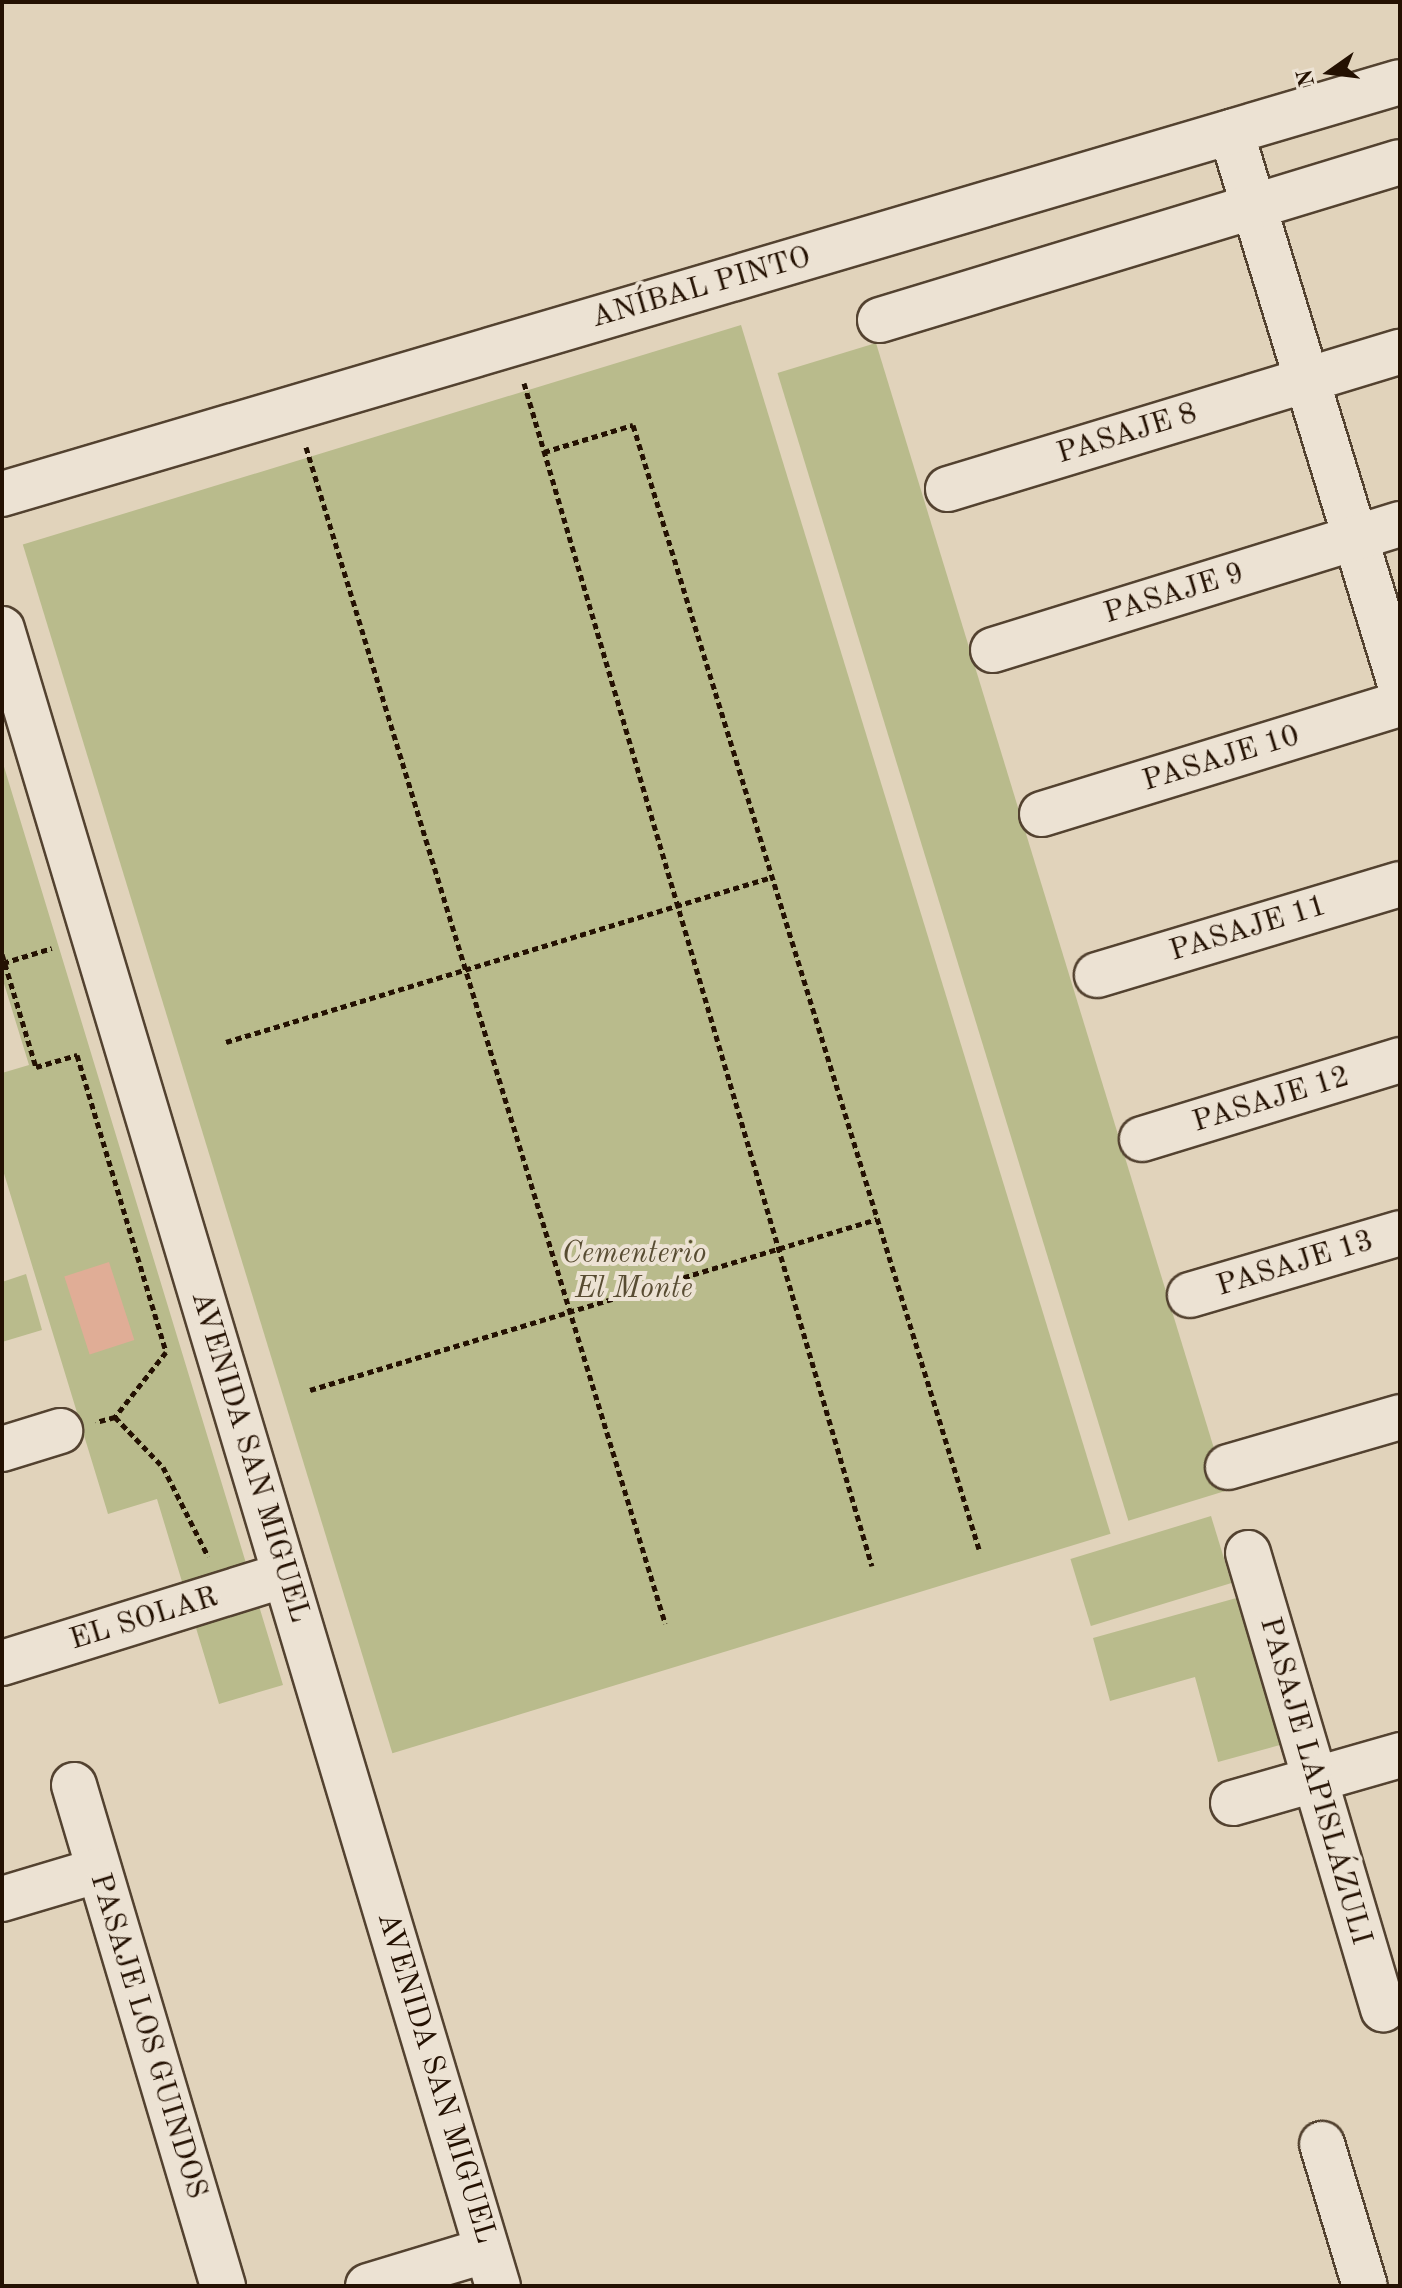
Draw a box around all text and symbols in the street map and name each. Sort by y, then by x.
north arrow [1290,32,1370,112]
text: N [1294,67,1319,89]
street label: ANÍBAL PINTO [587,239,815,337]
street label: PASAJE 8 [1053,396,1201,472]
street label: PASAJE 9 [1100,556,1248,632]
street label: PASAJE 10 [1138,718,1304,800]
street label: PASAJE 11 [1165,888,1331,970]
street label: PASAJE 12 [1188,1059,1354,1141]
street label: PASAJE 13 [1212,1223,1378,1305]
park label: Cementerio El Monte [562,1236,706,1306]
street label: AVENIDA SAN MIGUEL [182,1287,318,1627]
street label: EL SOLAR [65,1579,223,1659]
street label: PASAJE LAPISLÁZULI [1251,1613,1379,1949]
street label: PASAJE LOS GUINDOS [81,1869,215,2203]
street label: AVENIDA SAN MIGUEL [368,1908,504,2248]

